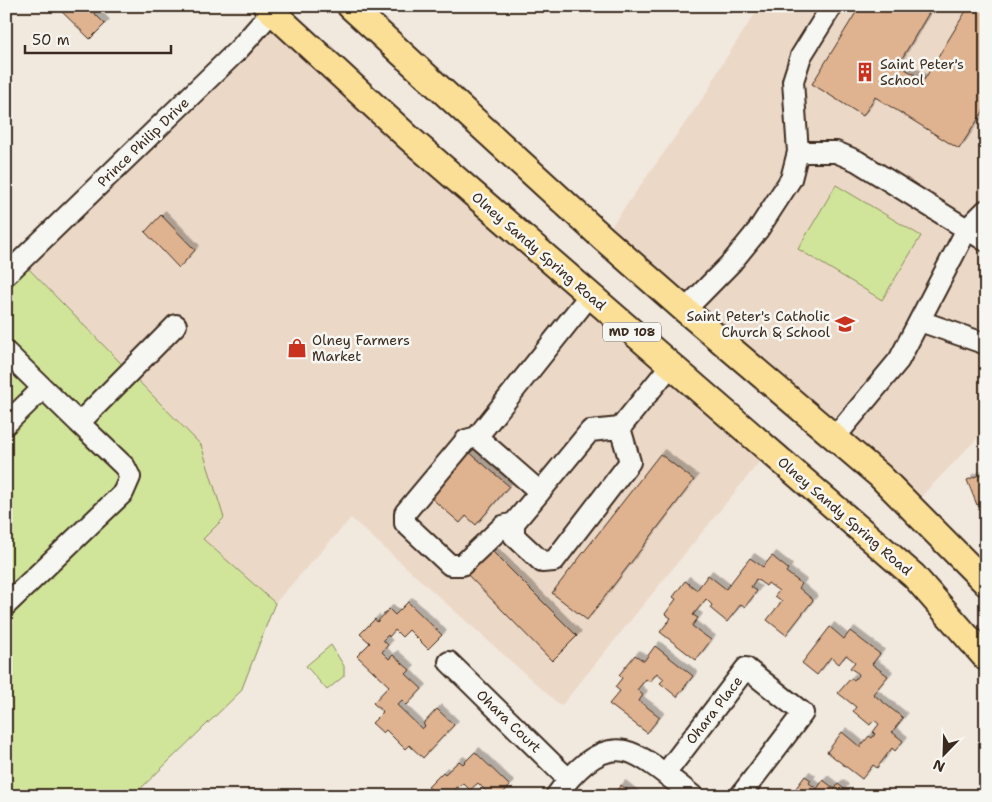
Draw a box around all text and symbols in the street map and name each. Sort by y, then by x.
scale bar [25,22,171,54]
text: 50 m [32,30,70,50]
place label: Saint Peter's School [880,55,964,89]
building icon: Saint Peter's School [854,61,876,83]
street label: Prince Philip Drive [93,93,193,191]
street label: Olney Sandy Spring Road [468,188,610,314]
place label: Saint Peter's Catholic Church & School [687,307,831,341]
school or university icon: Saint Peter's Catholic Church & School [834,313,856,335]
road number: MD 108 [603,322,661,342]
place label: Olney Farmers Market [312,331,410,365]
shop icon: Olney Farmers Market [286,337,308,359]
street label: Olney Sandy Spring Road [774,453,916,579]
street label: Ohara Place [682,672,746,748]
street label: Ohara Court [473,686,545,756]
north arrow [920,730,970,780]
text: N [930,756,948,776]

